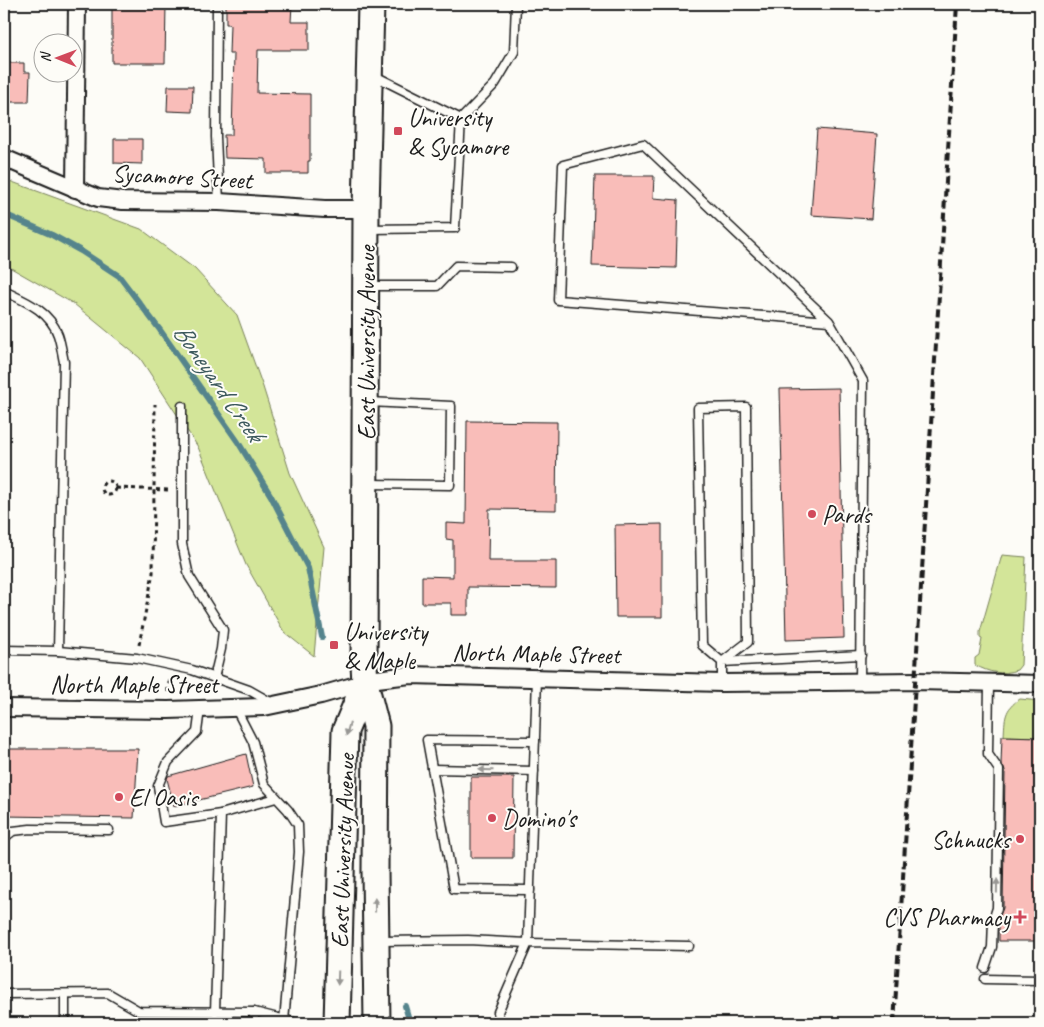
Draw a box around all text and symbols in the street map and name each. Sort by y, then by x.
north arrow [32,32,82,82]
text: N [37,51,54,62]
place label: University & Sycamore [408,102,510,163]
marker: University & Sycamore [392,125,404,137]
street label: Sycamore Street [111,157,255,197]
street label: East University Avenue [351,244,383,440]
water label: Boneyard Creek [166,317,274,452]
place label: Pards [822,499,873,531]
marker: Pards [806,508,818,520]
place label: University & Maple [344,616,430,677]
street label: North Maple Street [452,637,623,672]
marker: University & Maple [328,639,340,651]
street label: North Maple Street [50,669,221,701]
one-way arrow [343,721,351,736]
street label: East University Avenue [324,752,362,949]
one-way arrow [477,766,493,774]
place label: El Oasis [129,782,200,814]
marker: El Oasis [113,791,125,803]
place label: Domino's [502,803,578,835]
marker: Domino's [486,812,498,824]
place label: Schnucks [931,824,1012,856]
marker: Schnucks [1014,833,1026,845]
one-way arrow [994,878,1002,894]
one-way arrow [371,896,379,912]
place label: CVS Pharmacy [883,902,1011,934]
marker: CVS Pharmacy [1014,911,1026,923]
one-way arrow [334,970,342,986]

